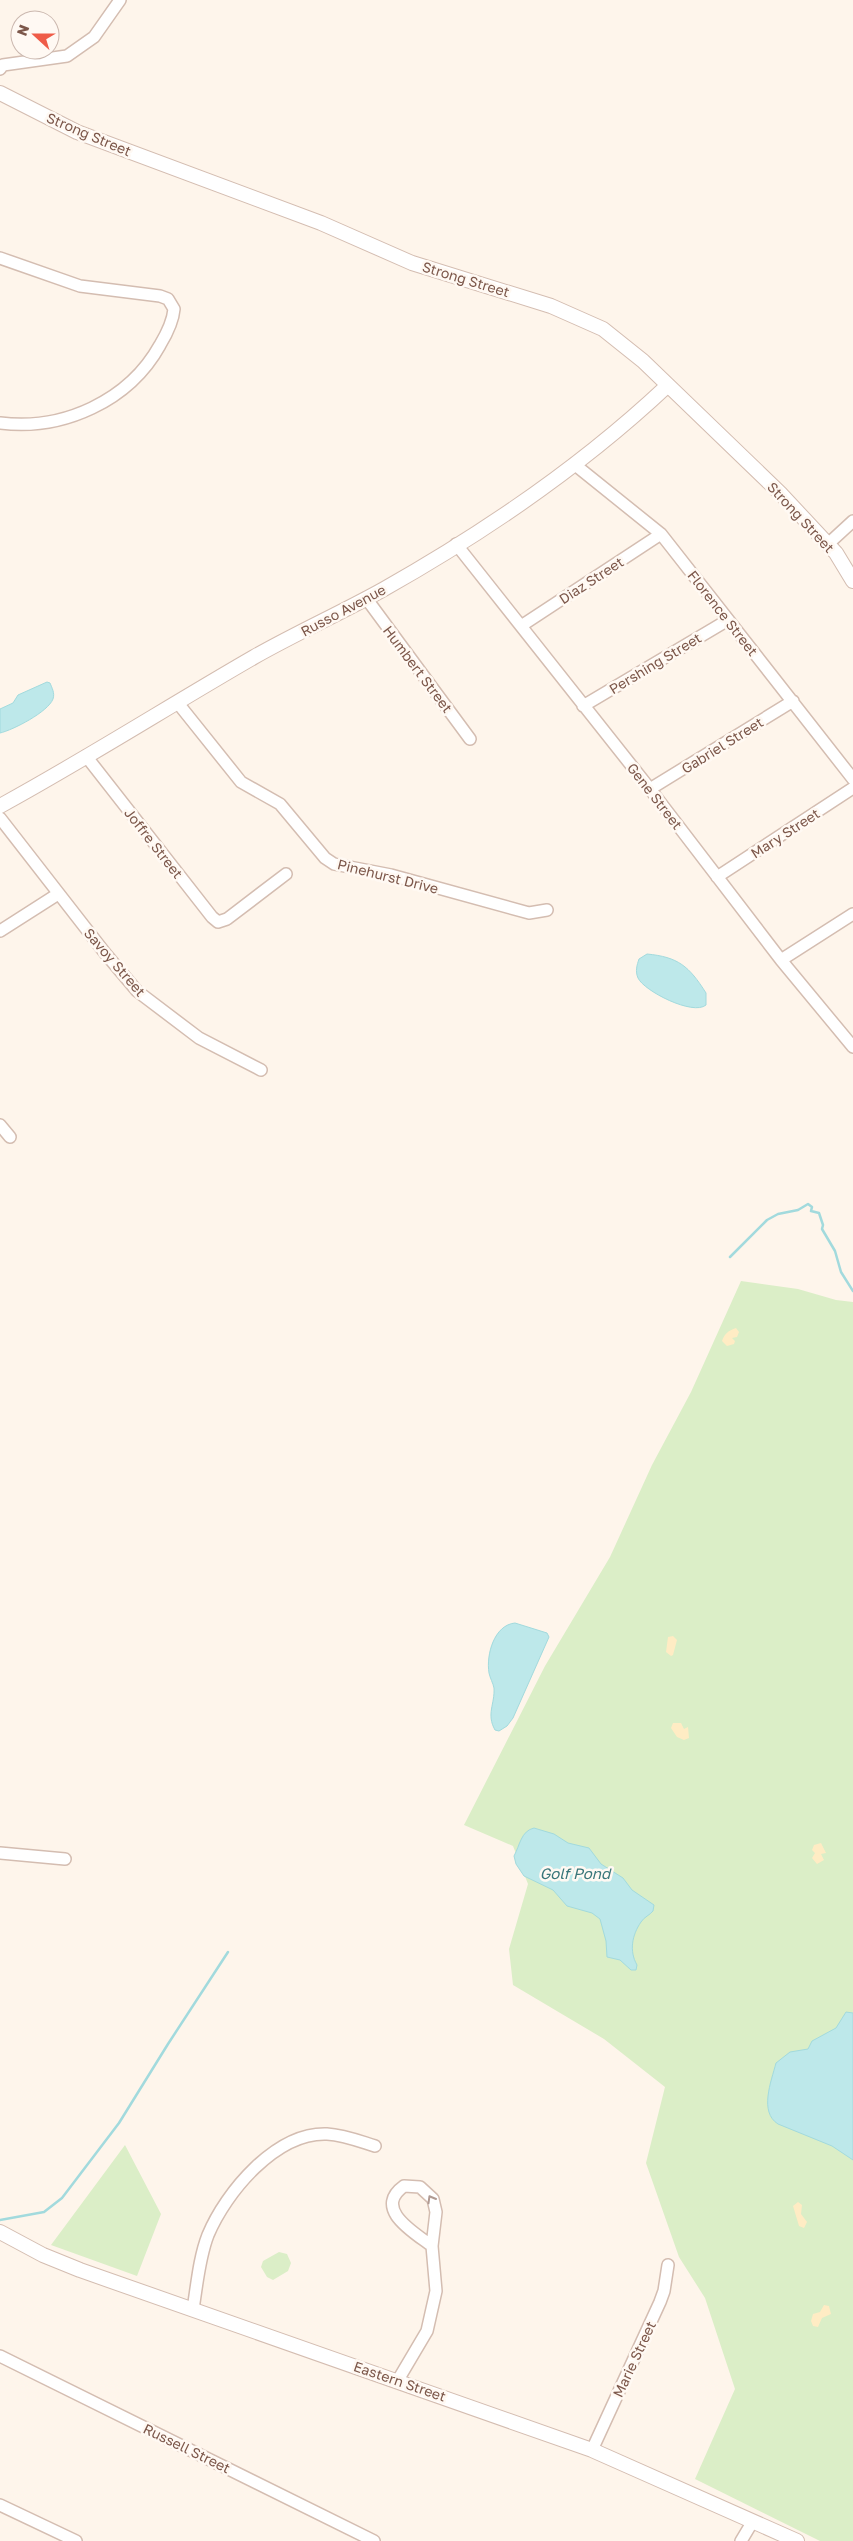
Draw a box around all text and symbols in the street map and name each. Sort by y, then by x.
north arrow [10,10,60,60]
text: N [13,22,32,38]
street label: Strong Street [44,109,134,159]
street label: Strong Street [420,258,512,300]
street label: Strong Street [764,478,838,556]
street label: Diaz Street [556,553,626,607]
street label: Florence Street [684,567,762,659]
street label: Russo Avenue [298,580,388,640]
street label: Humbert Street [380,622,456,716]
street label: Pershing Street [606,629,704,697]
street label: Gabriel Street [678,713,766,777]
street label: Gene Street [624,759,686,833]
street label: Joffre Street [121,804,187,882]
street label: Mary Street [747,804,823,862]
street label: Pinehurst Drive [336,855,440,897]
street label: Savoy Street [81,924,149,1000]
water label: Golf Pond [540,1864,612,1882]
one-way arrow [427,2195,437,2204]
street label: Marie Street [609,2318,659,2400]
street label: Eastern Street [352,2357,448,2405]
street label: Russell Street [141,2420,233,2476]

